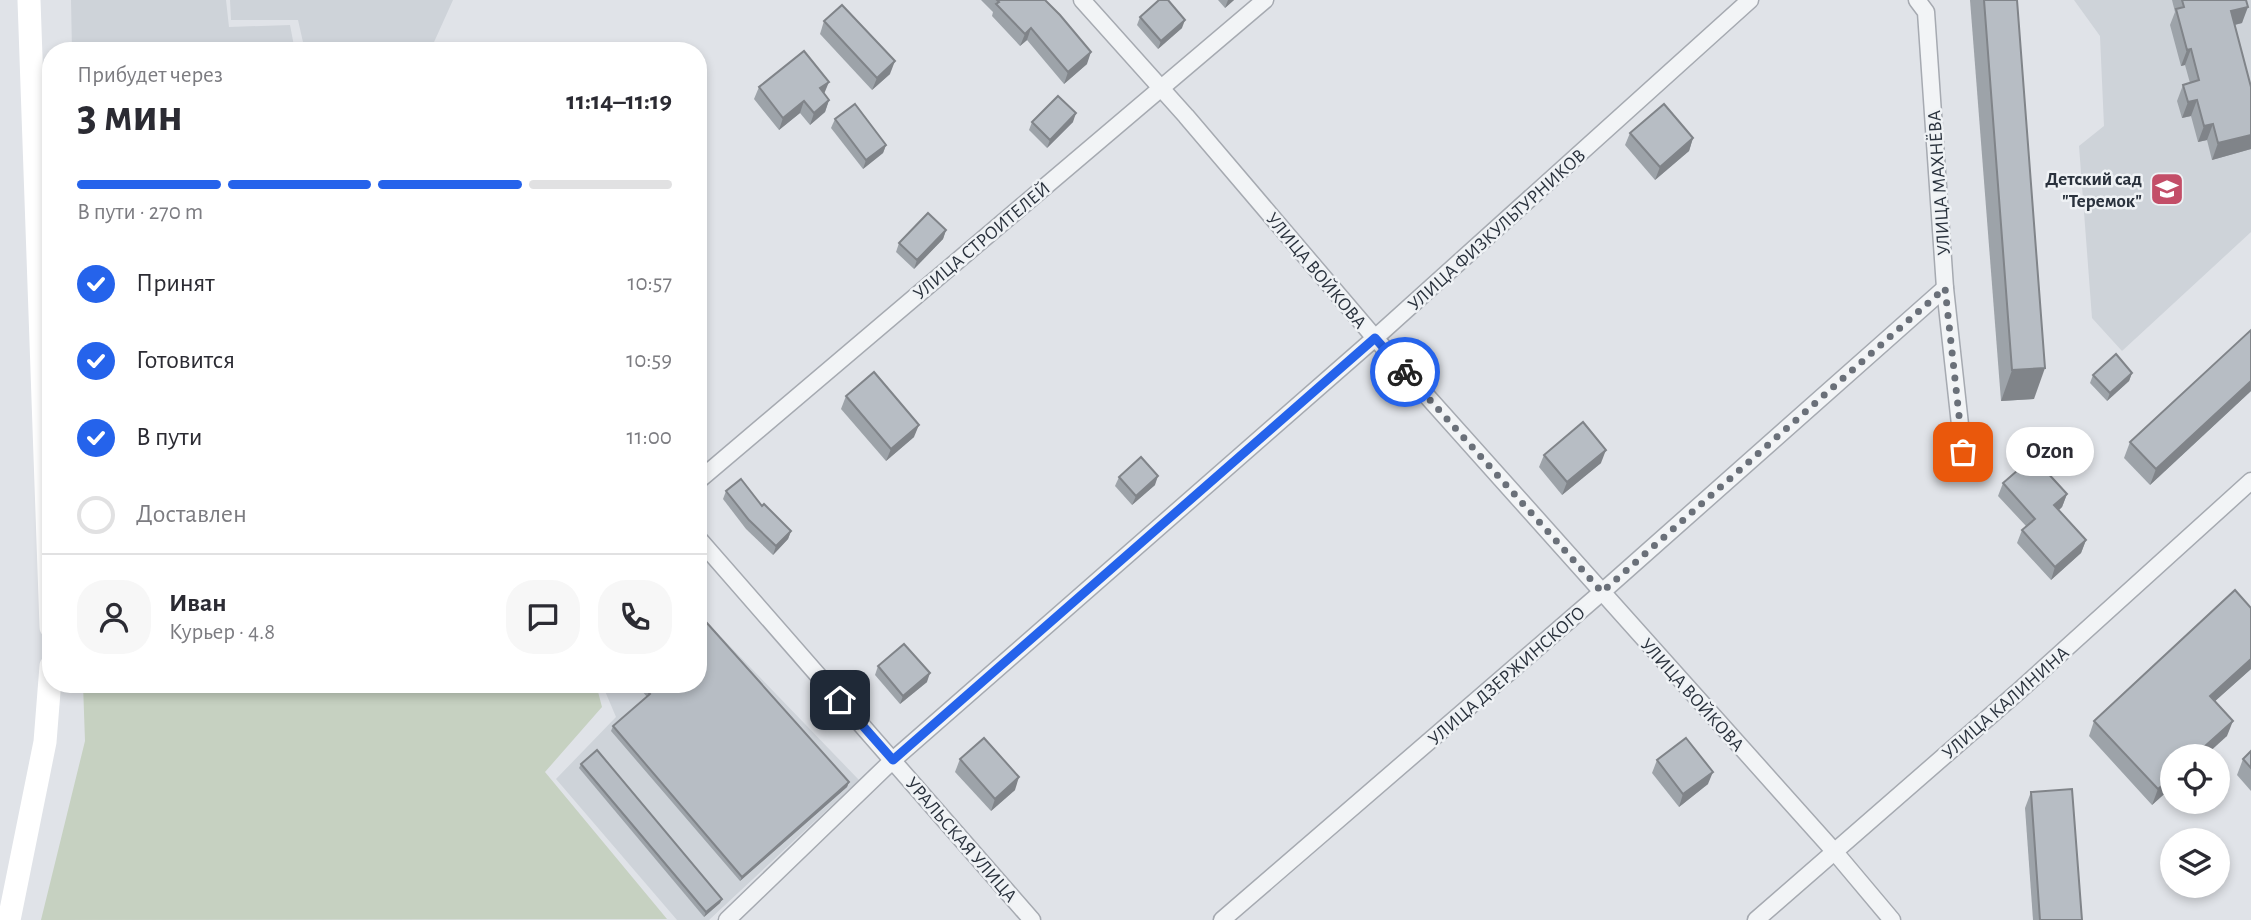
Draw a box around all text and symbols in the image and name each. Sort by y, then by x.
text: Прибудет через [77,64,223,87]
text: 11:14–11:19 [566,88,672,114]
text: 3 мин [77,93,183,139]
street label: УЛИЦА МАХНЁВА [1924,110,1954,256]
street label: УЛИЦА ФИЗКУЛЬТУРНИКОВ [1405,146,1589,315]
place label: Детский сад "Теремок" [2045,170,2142,211]
school or university icon: Детский сад "Теремок" [2148,170,2186,208]
street label: УЛИЦА СТРОИТЕЛЕЙ [909,178,1054,304]
text: В пути · 270 m [77,201,203,224]
street label: УЛИЦА ВОЙКОВА [1262,209,1370,332]
icon: check [77,265,115,303]
text: Принят [136,270,215,296]
text: 10:57 [627,272,672,295]
courier [1370,337,1440,407]
icon: check [77,342,115,380]
text: Готовится [136,347,235,373]
text: 10:59 [626,349,672,372]
icon: bike [1386,353,1424,391]
icon: check [77,419,115,457]
pin [1933,422,1993,482]
text: В пути [136,424,202,450]
text: 11:00 [627,426,672,449]
callout: Ozon [2005,428,2092,476]
icon: bag [1944,433,1982,471]
text: Ozon [2026,440,2074,463]
text: Доставлен [136,501,247,527]
button: person [77,580,151,654]
button: chat [506,580,580,654]
button: phone [598,580,672,654]
text: Иван [169,590,227,616]
street label: УЛИЦА ДЗЕРЖИНСКОГО [1425,603,1589,749]
text: Курьер · 4.8 [169,621,275,644]
street label: УЛИЦА ВОЙКОВА [1636,634,1748,755]
street label: УЛИЦА КАЛИНИНА [1939,643,2073,763]
pin [810,670,870,730]
icon: home [821,681,859,719]
map controls [2160,744,2230,898]
button: locate [2160,744,2230,814]
street label: УРАЛЬСКАЯ УЛИЦА [902,774,1020,906]
button: layers [2160,828,2230,898]

